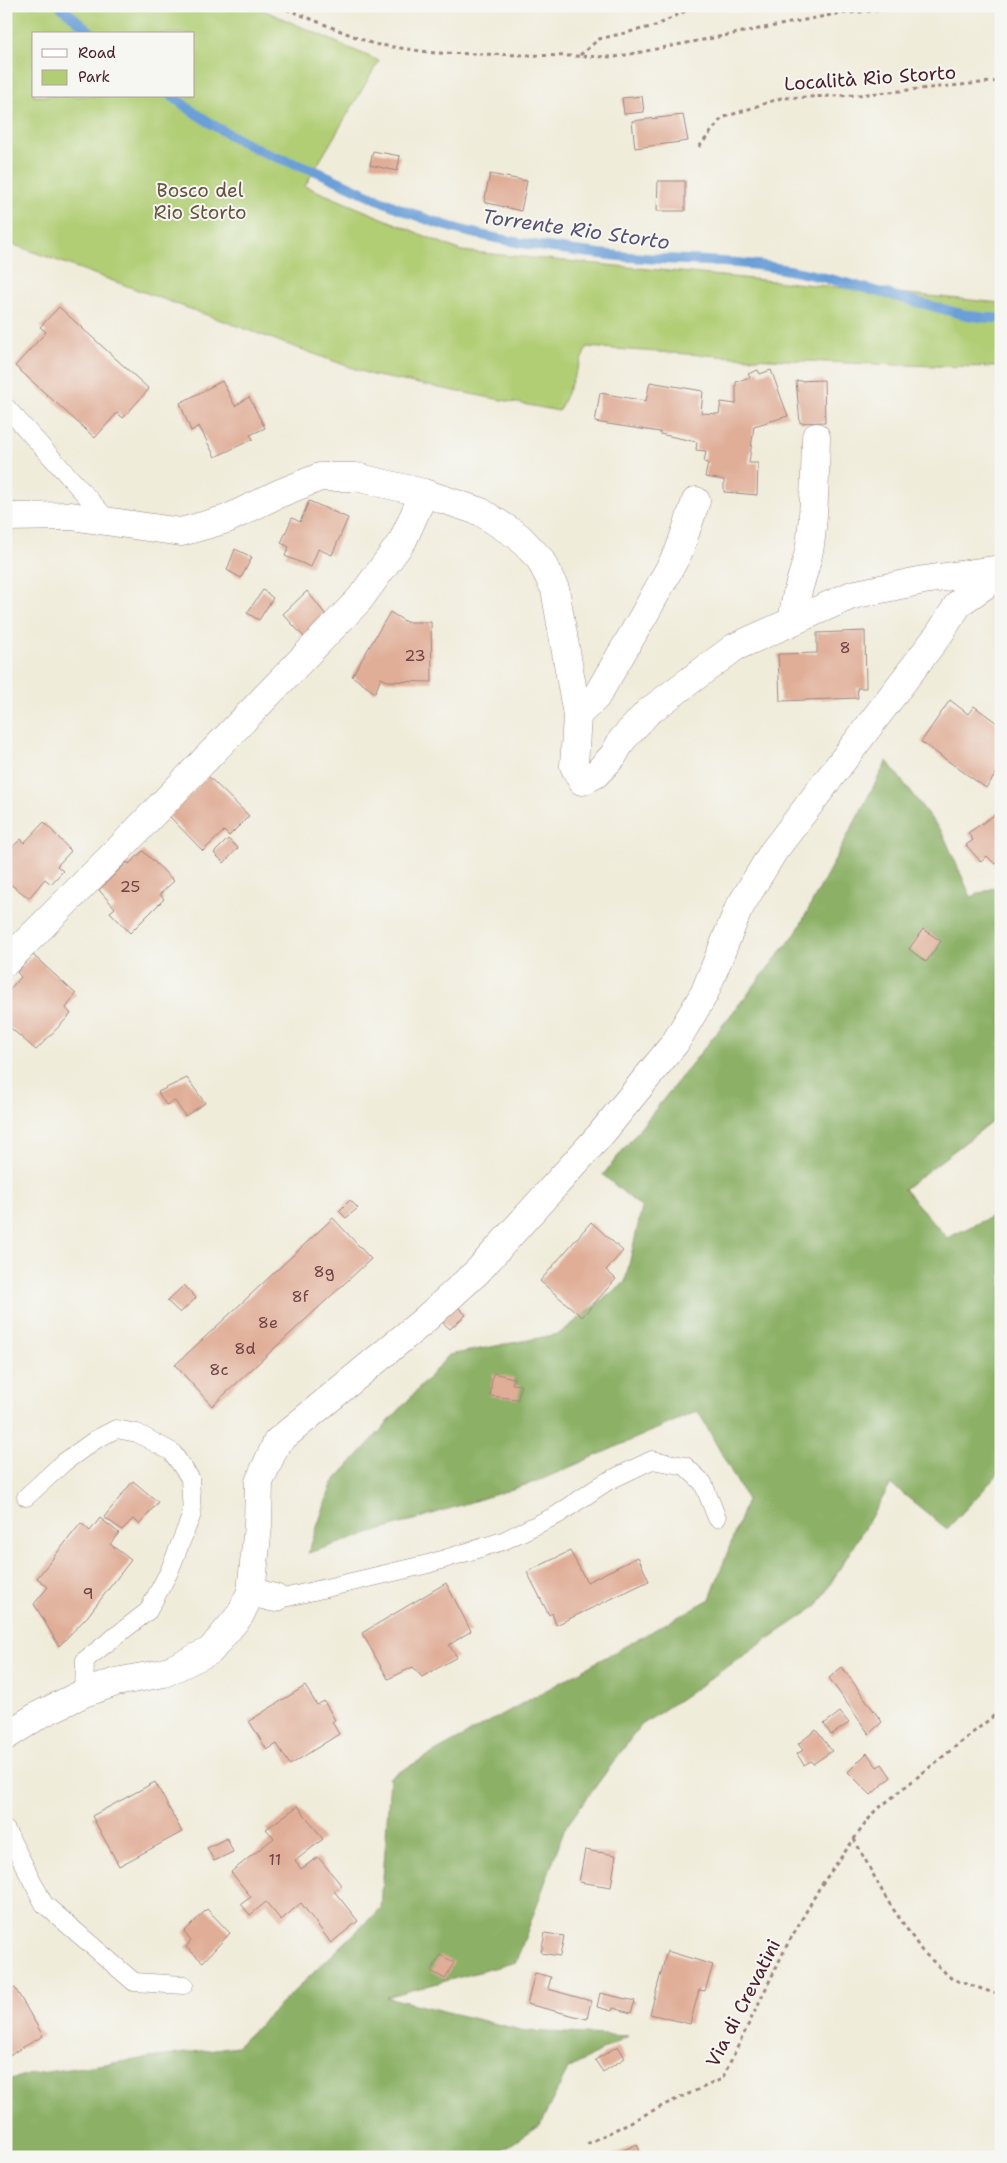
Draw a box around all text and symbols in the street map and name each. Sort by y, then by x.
legend [32,32,195,98]
text: Road [78,43,116,63]
street label: Località Rio Storto [783,60,957,96]
text: Park [78,67,110,87]
park label: Bosco del Rio Storto [153,178,247,225]
water label: Torrente Rio Storto [480,203,672,255]
house number: 8 [839,637,851,658]
house number: 23 [404,645,426,666]
house number: 25 [120,876,140,897]
house number: 8g [313,1261,335,1282]
house number: 8f [291,1286,310,1307]
house number: 8e [258,1312,278,1333]
house number: 8d [234,1338,256,1359]
house number: 8c [209,1359,229,1380]
house number: 9 [82,1583,94,1604]
house number: 11 [269,1849,281,1870]
street label: Via di Crevatini [700,1935,786,2071]

